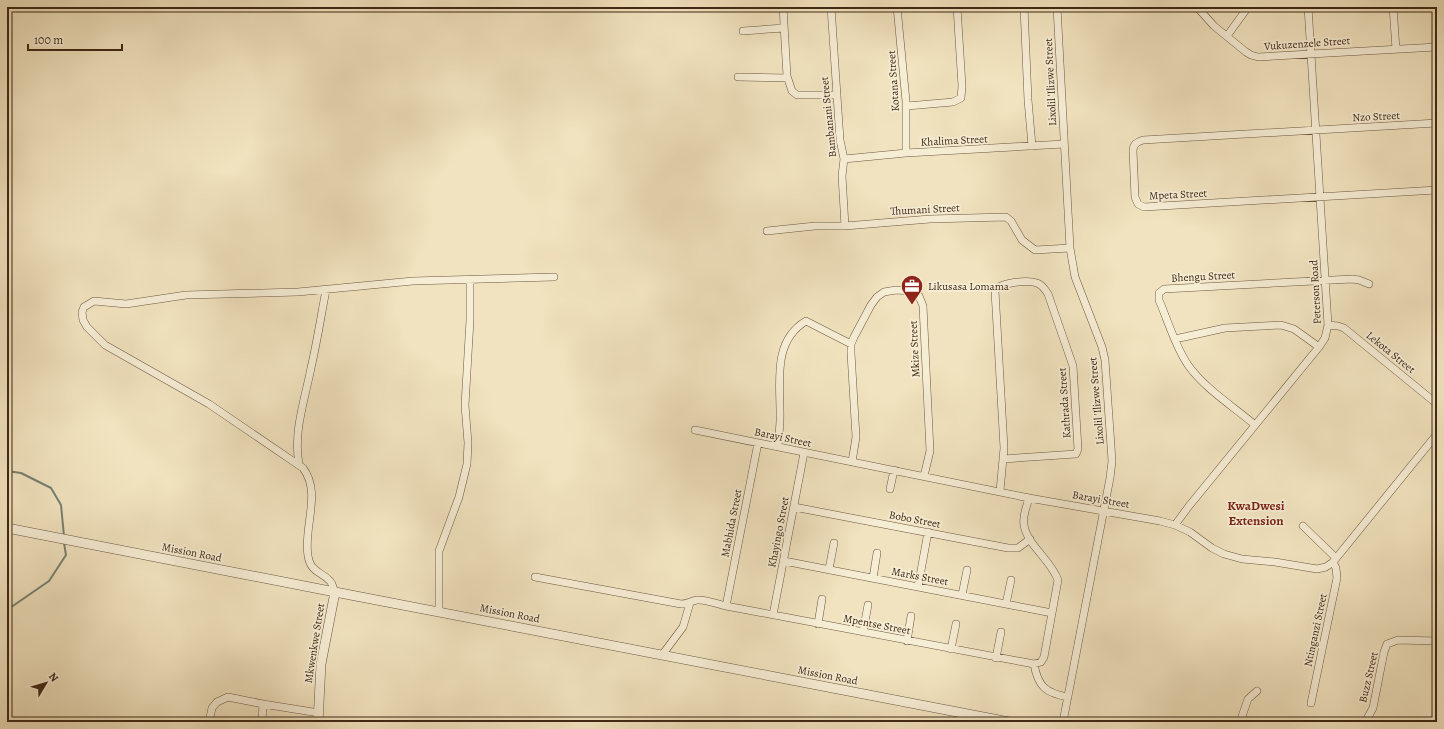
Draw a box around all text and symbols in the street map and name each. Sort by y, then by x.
scale bar [28,26,122,52]
text: 100 m [34,32,63,48]
street label: Vukuzenzele Street [1262,33,1351,54]
street label: Lixolil 'Ilizwe Street [1041,37,1060,126]
street label: Kotana Street [884,50,903,112]
street label: Bambanani Street [817,75,840,158]
street label: Nzo Street [1352,108,1401,125]
street label: Khalima Street [920,131,988,150]
street label: Mpeta Street [1149,185,1208,204]
street label: Thumani Street [890,200,960,219]
street label: Peterson Road [1306,259,1325,324]
street label: Bhengu Street [1171,267,1236,286]
office icon: Likusasa Lomama [899,273,925,306]
place label: Likusasa Lomama [928,279,1010,294]
street label: Mkize Street [905,320,923,378]
street label: Lekota Street [1363,328,1419,377]
street label: Lixolil 'Ilizwe Street [1085,356,1108,445]
street label: Kathrada Street [1055,367,1074,439]
street label: Barayi Street [753,424,813,451]
street label: Mabhida Street [718,487,746,558]
street label: Barayi Street [1071,487,1131,512]
street label: Khayingo Street [764,495,793,569]
district label: KwaDwesi Extension [1227,497,1285,529]
street label: Bobo Street [888,507,942,532]
street label: Mission Road [161,539,223,566]
street label: Marks Street [890,564,950,589]
street label: Ntinganzi Street [1300,592,1331,668]
street label: Mission Road [479,600,541,627]
street label: Mkwenkwe Street [301,602,328,684]
street label: Mpentse Street [842,611,912,638]
street label: Buzz Street [1355,650,1382,704]
street label: Mission Road [797,662,859,689]
north arrow [26,663,66,703]
text: N [45,669,62,685]

